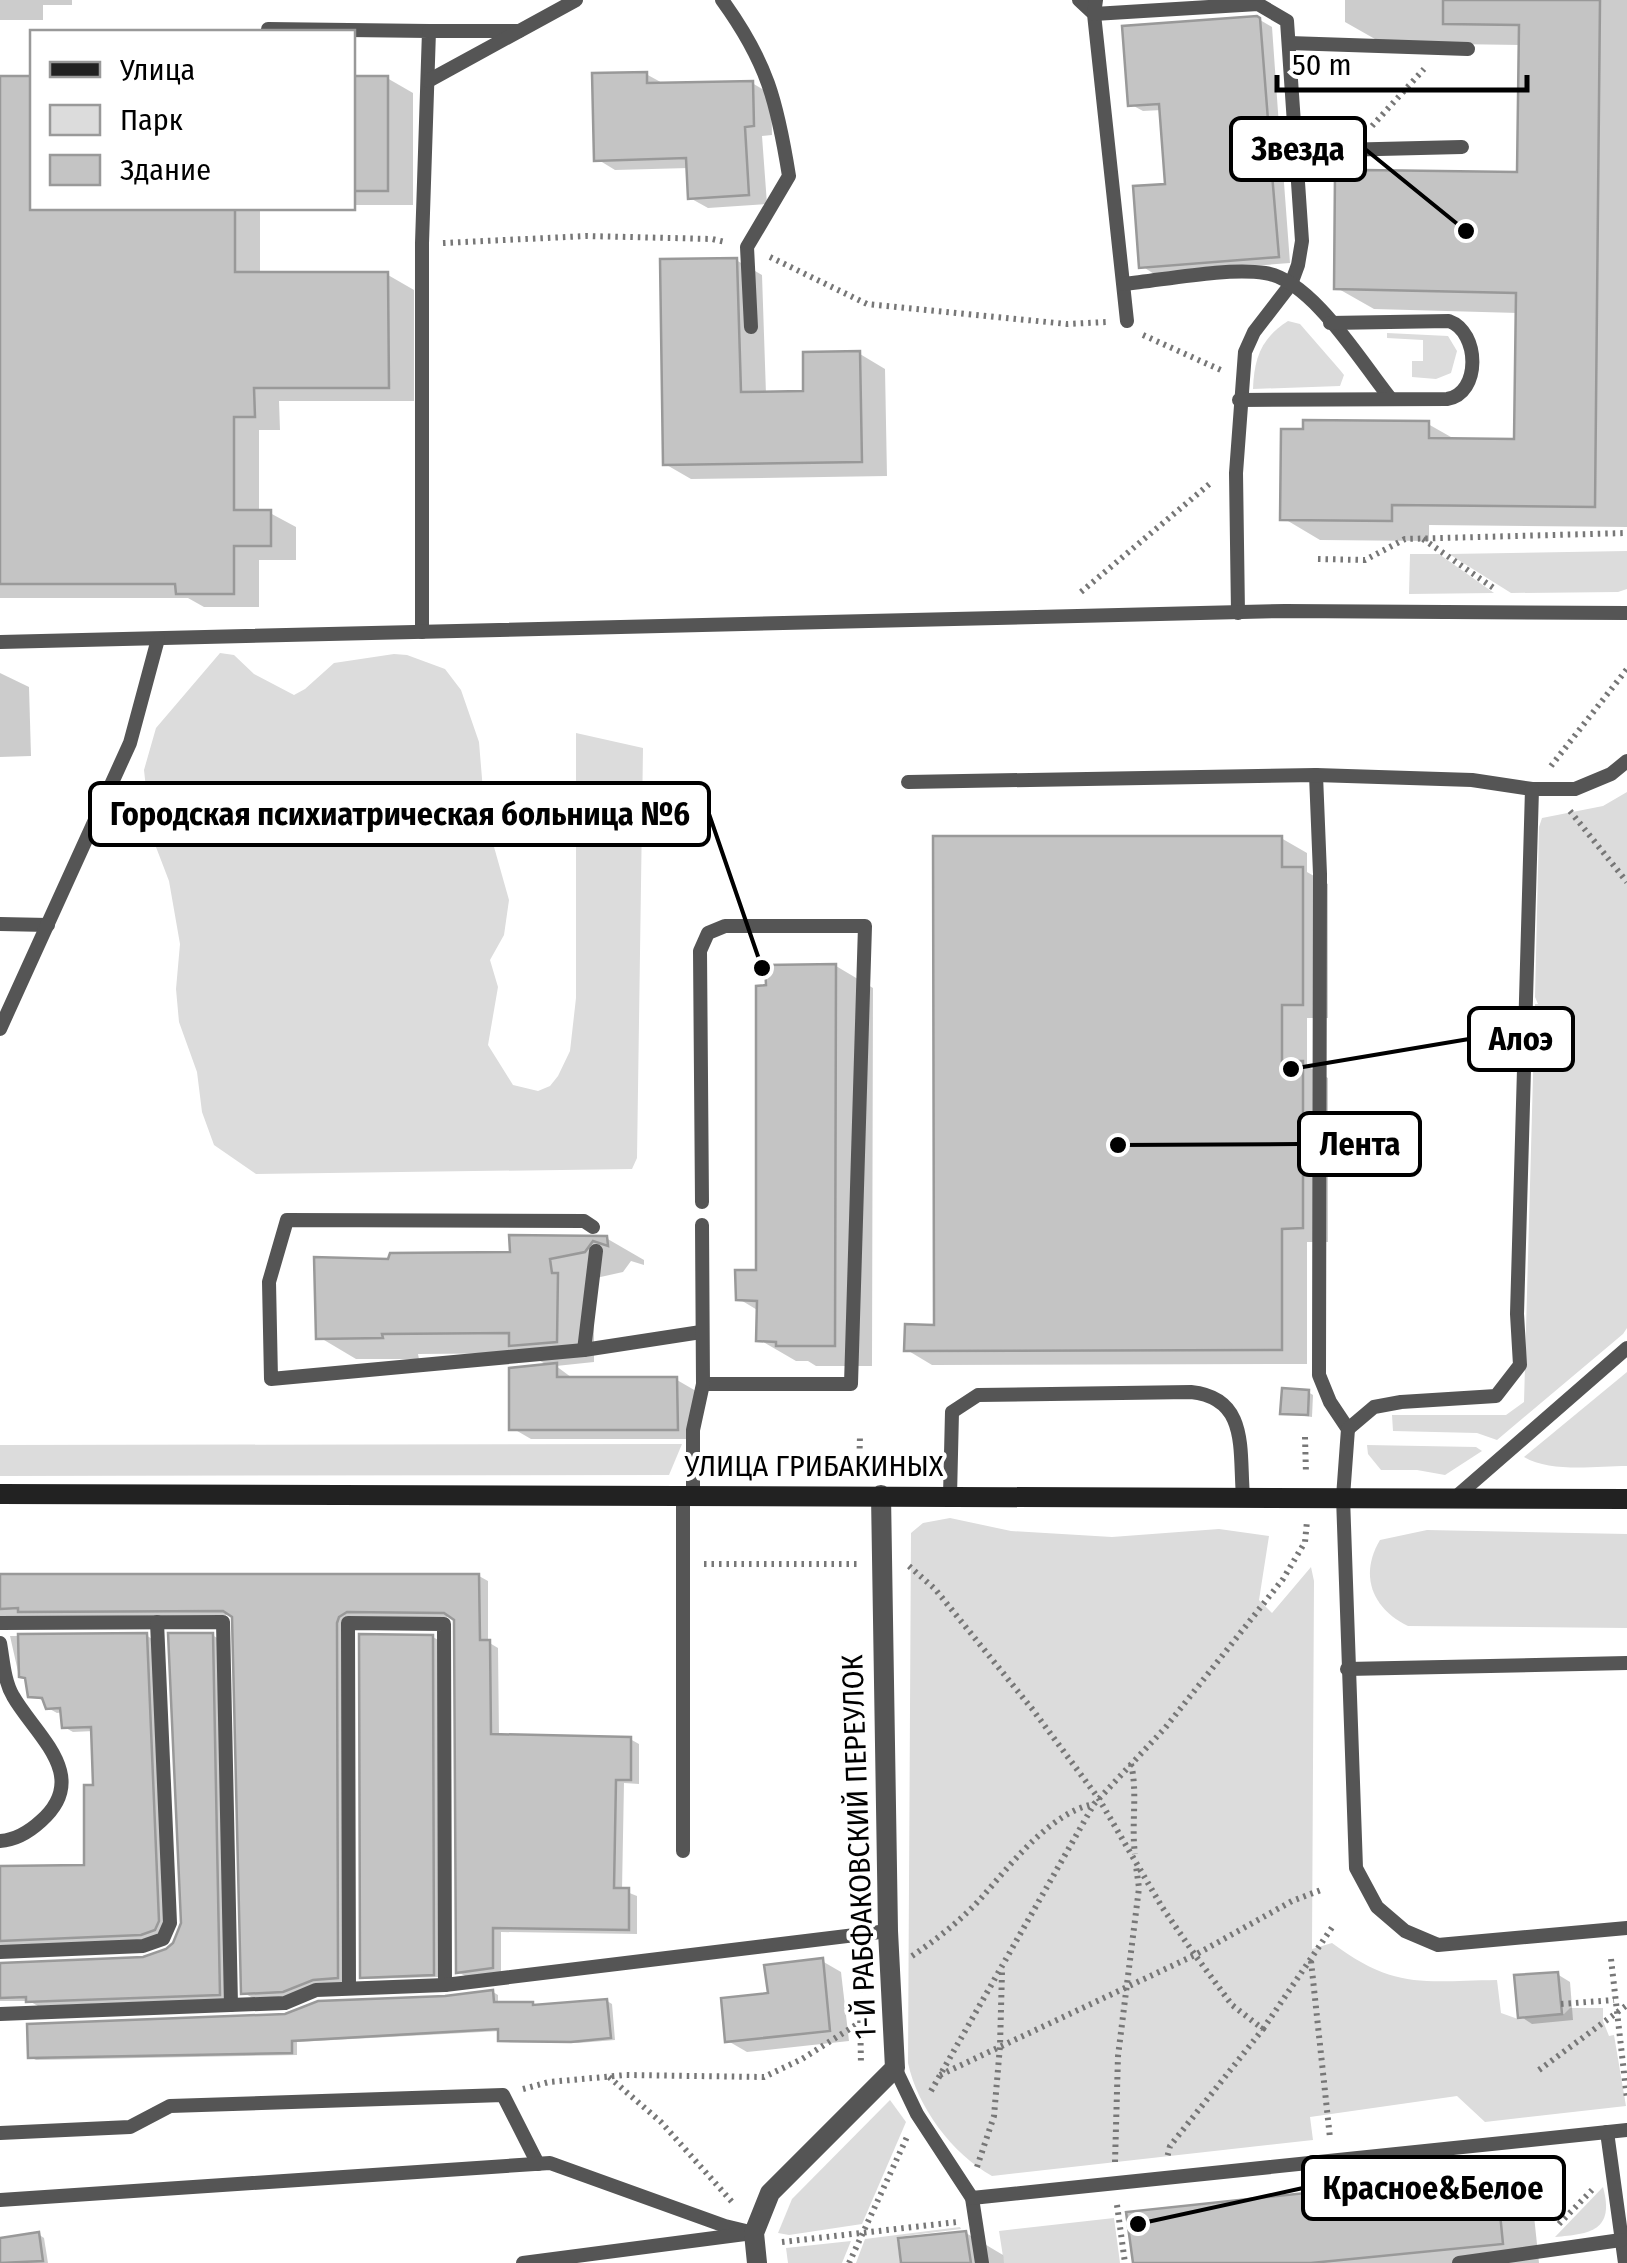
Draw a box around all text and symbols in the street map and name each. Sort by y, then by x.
legend [30,30,355,210]
scale bar [1277,30,1527,92]
text: 50 m [1292,47,1352,83]
text: Улица [119,52,195,88]
text: Парк [120,102,183,138]
callout: Звезда [1231,118,1365,180]
text: Звезда [1250,130,1345,168]
text: Здание [120,152,211,188]
callout: Городская психиатрическая больница №6 [90,783,709,845]
text: Городская психиатрическая больница №6 [110,795,690,833]
callout: Алоэ [1469,1008,1573,1070]
text: Алоэ [1488,1020,1553,1058]
callout: Лента [1299,1113,1420,1175]
text: Лента [1320,1125,1400,1163]
street label: УЛИЦА ГРИБАКИНЫХ [684,1448,944,1484]
street label: 1-Й РАБФАКОВСКИЙ ПЕРЕУЛОК [834,1654,884,2040]
callout: Красное&Белое [1303,2157,1564,2219]
text: Красное&Белое [1323,2169,1543,2207]

